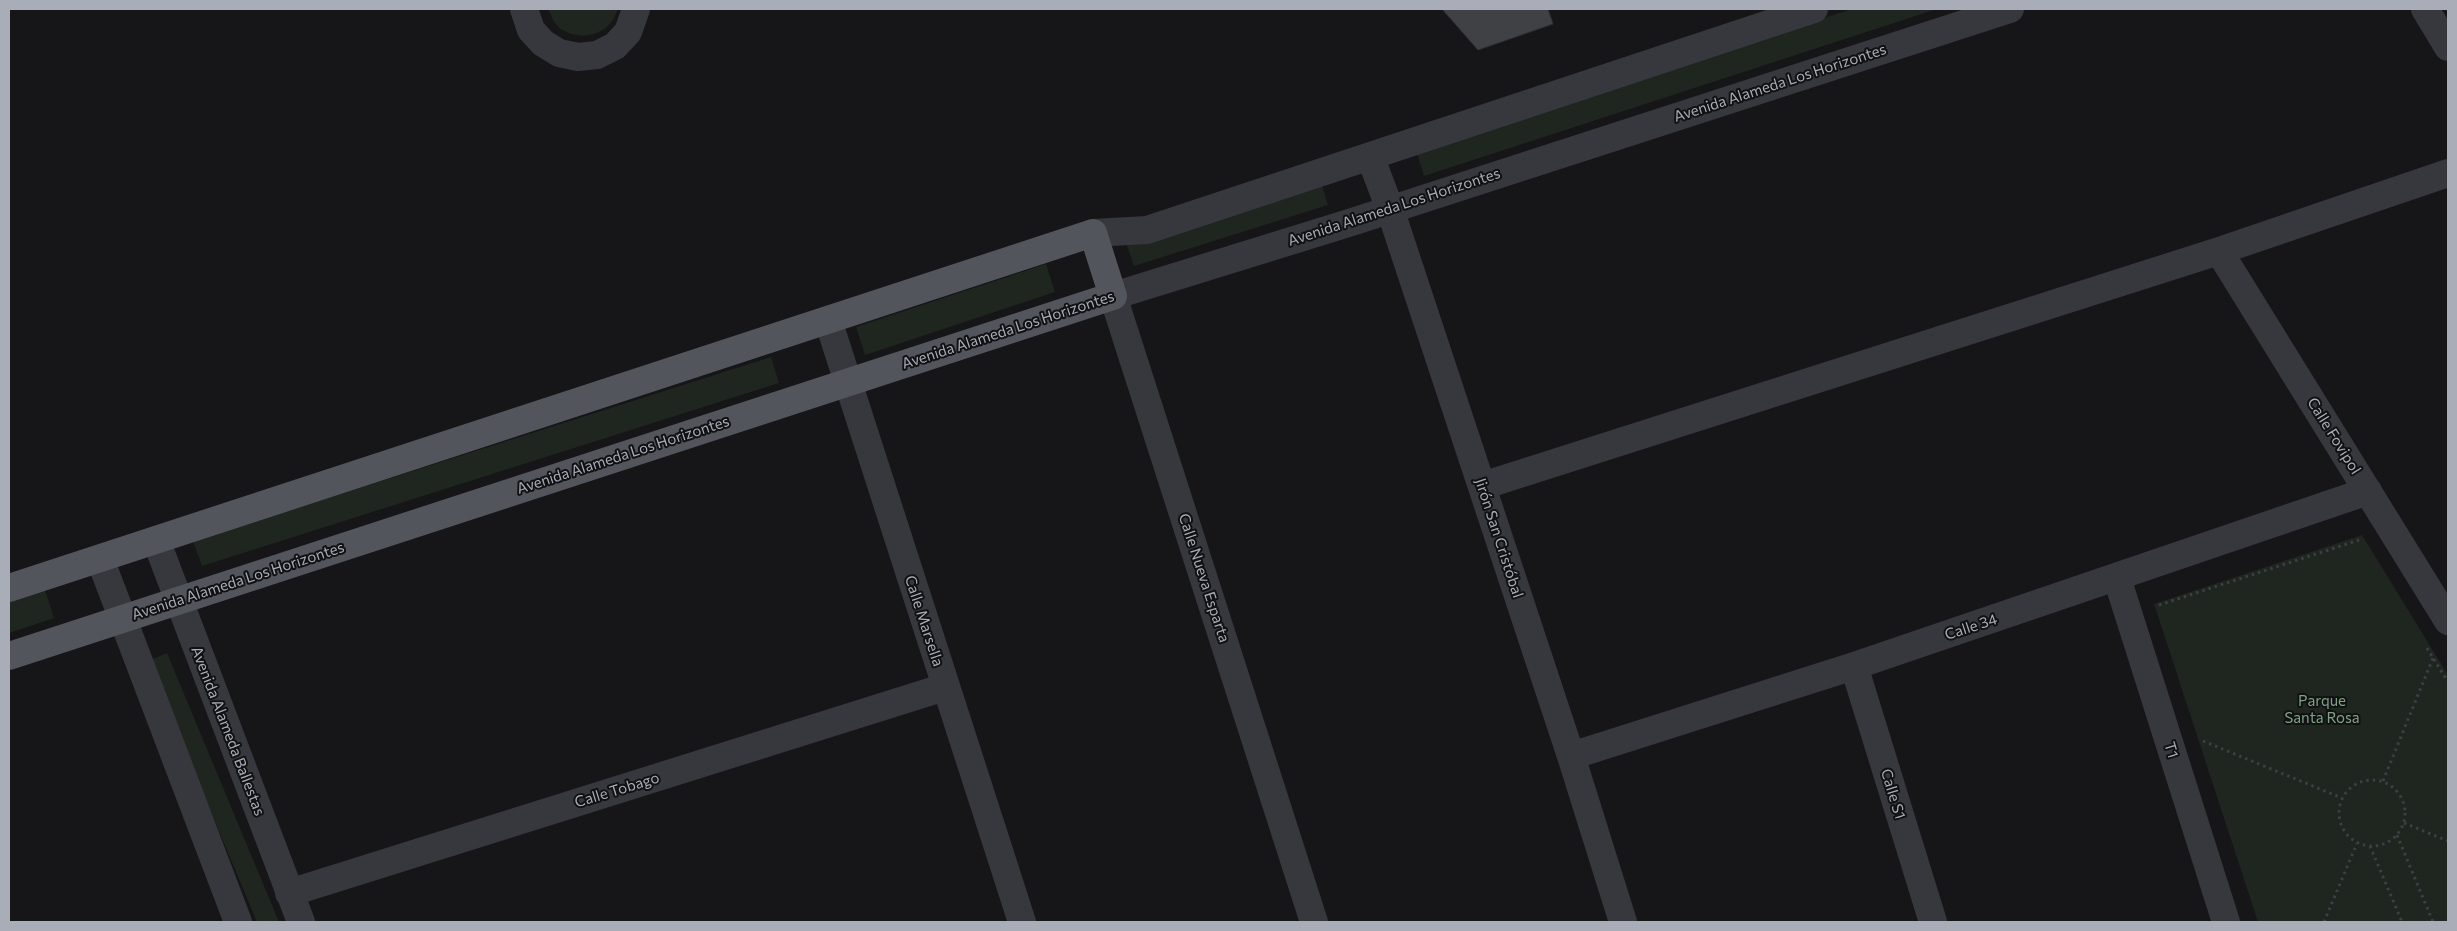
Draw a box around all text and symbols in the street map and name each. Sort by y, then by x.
street label: Avenida Alameda Los Horizontes [1672,40,1888,126]
street label: Avenida Alameda Los Horizontes [1286,164,1502,250]
street label: Avenida Alameda Los Horizontes [900,287,1116,373]
street label: Calle Fovipol [2303,394,2365,478]
street label: Avenida Alameda Los Horizontes [515,412,731,498]
street label: Jirón San Cristóbal [1471,476,1527,600]
street label: Calle Nueva Esparta [1175,511,1233,645]
street label: Avenida Alameda Los Horizontes [130,538,346,624]
street label: Calle Marsella [901,573,947,669]
street label: Calle 34 [1943,610,1999,644]
street label: Avenida Alameda Ballestas [187,644,269,818]
park label: Parque Santa Rosa [2284,692,2360,727]
street label: T1 [2160,740,2182,760]
street label: Calle S1 [1877,767,1909,821]
street label: Calle Tobago [572,769,662,811]

